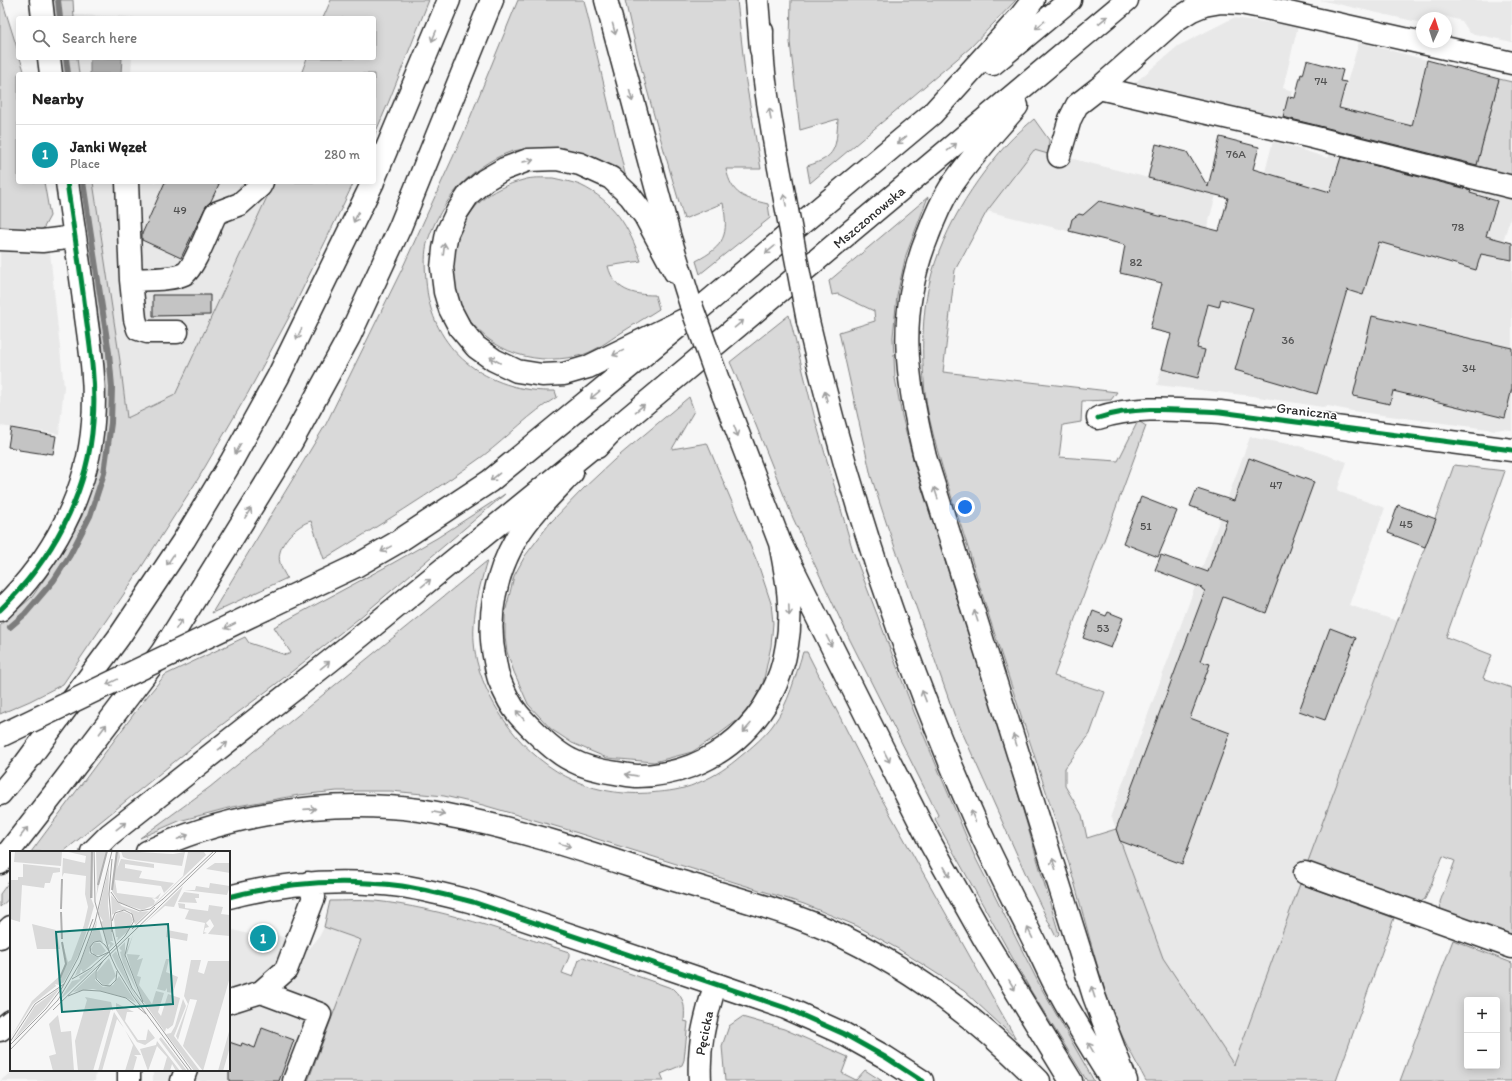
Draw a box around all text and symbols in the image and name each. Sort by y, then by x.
north arrow [1416,12,1452,48]
one-way arrow [1098,15,1109,24]
search box [16,16,376,60]
one-way arrow [1034,20,1045,29]
one-way arrow [610,23,618,36]
icon: search [30,27,52,49]
text: Search here [62,29,137,47]
one-way arrow [430,29,437,41]
house number: 74 [1314,74,1328,88]
text: Nearby [32,88,84,108]
one-way arrow [628,89,635,102]
one-way arrow [766,108,774,121]
one-way arrow [897,135,908,144]
text: Janki Węzeł [70,138,147,156]
one-way arrow [947,142,957,151]
text: 1 [42,147,48,162]
text: 280 m [324,147,360,162]
house number: 76A [1226,147,1246,161]
text: Place [70,156,100,171]
one-way arrow [521,157,534,165]
street label: Mszczonowska [830,182,909,252]
one-way arrow [781,194,789,207]
house number: 49 [173,203,187,217]
one-way arrow [352,211,359,223]
house number: 78 [1452,220,1465,234]
one-way arrow [440,243,448,256]
one-way arrow [765,246,776,254]
house number: 82 [1130,255,1143,269]
one-way arrow [734,320,745,329]
one-way arrow [295,328,302,340]
house number: 36 [1282,333,1294,347]
one-way arrow [612,350,624,357]
one-way arrow [489,356,501,364]
house number: 34 [1462,361,1476,375]
one-way arrow [590,391,601,399]
one-way arrow [822,391,829,404]
street label: Graniczna [1275,399,1339,424]
one-way arrow [634,403,645,412]
one-way arrow [733,424,741,436]
one-way arrow [234,443,242,455]
one-way arrow [489,473,500,482]
house number: 47 [1269,478,1283,492]
one-way arrow [932,486,939,499]
your location [955,497,975,517]
one-way arrow [244,508,252,519]
house number: 45 [1399,517,1413,531]
house number: 51 [1140,519,1152,533]
one-way arrow [380,545,392,553]
one-way arrow [166,554,174,566]
one-way arrow [420,579,431,587]
one-way arrow [786,603,793,616]
one-way arrow [971,611,979,623]
one-way arrow [176,618,184,630]
house number: 53 [1097,621,1110,635]
one-way arrow [224,623,236,630]
one-way arrow [826,634,833,646]
one-way arrow [319,661,330,670]
one-way arrow [107,679,119,686]
one-way arrow [919,690,927,702]
one-way arrow [516,710,524,721]
one-way arrow [743,723,752,733]
one-way arrow [99,724,108,735]
one-way arrow [1011,734,1018,747]
one-way arrow [218,742,229,751]
one-way arrow [884,751,891,763]
one-way arrow [625,771,638,779]
one-way arrow [303,806,316,813]
one-way arrow [432,810,445,818]
one-way arrow [969,811,977,823]
one-way arrow [115,822,126,831]
one-way arrow [20,827,28,838]
one-way arrow [177,833,189,841]
one-way arrow [558,842,571,849]
inset map [10,851,230,1071]
one-way arrow [1050,858,1057,871]
one-way arrow [944,866,952,878]
pin: 1 [250,923,276,953]
one-way arrow [1026,927,1033,939]
one-way arrow [1008,979,1016,990]
one-way arrow [1089,986,1096,999]
map controls [1464,997,1500,1069]
button: + [1464,997,1500,1033]
street label: Pęcicka [692,1009,717,1057]
button: − [1464,1033,1500,1069]
one-way arrow [1087,1042,1095,1054]

